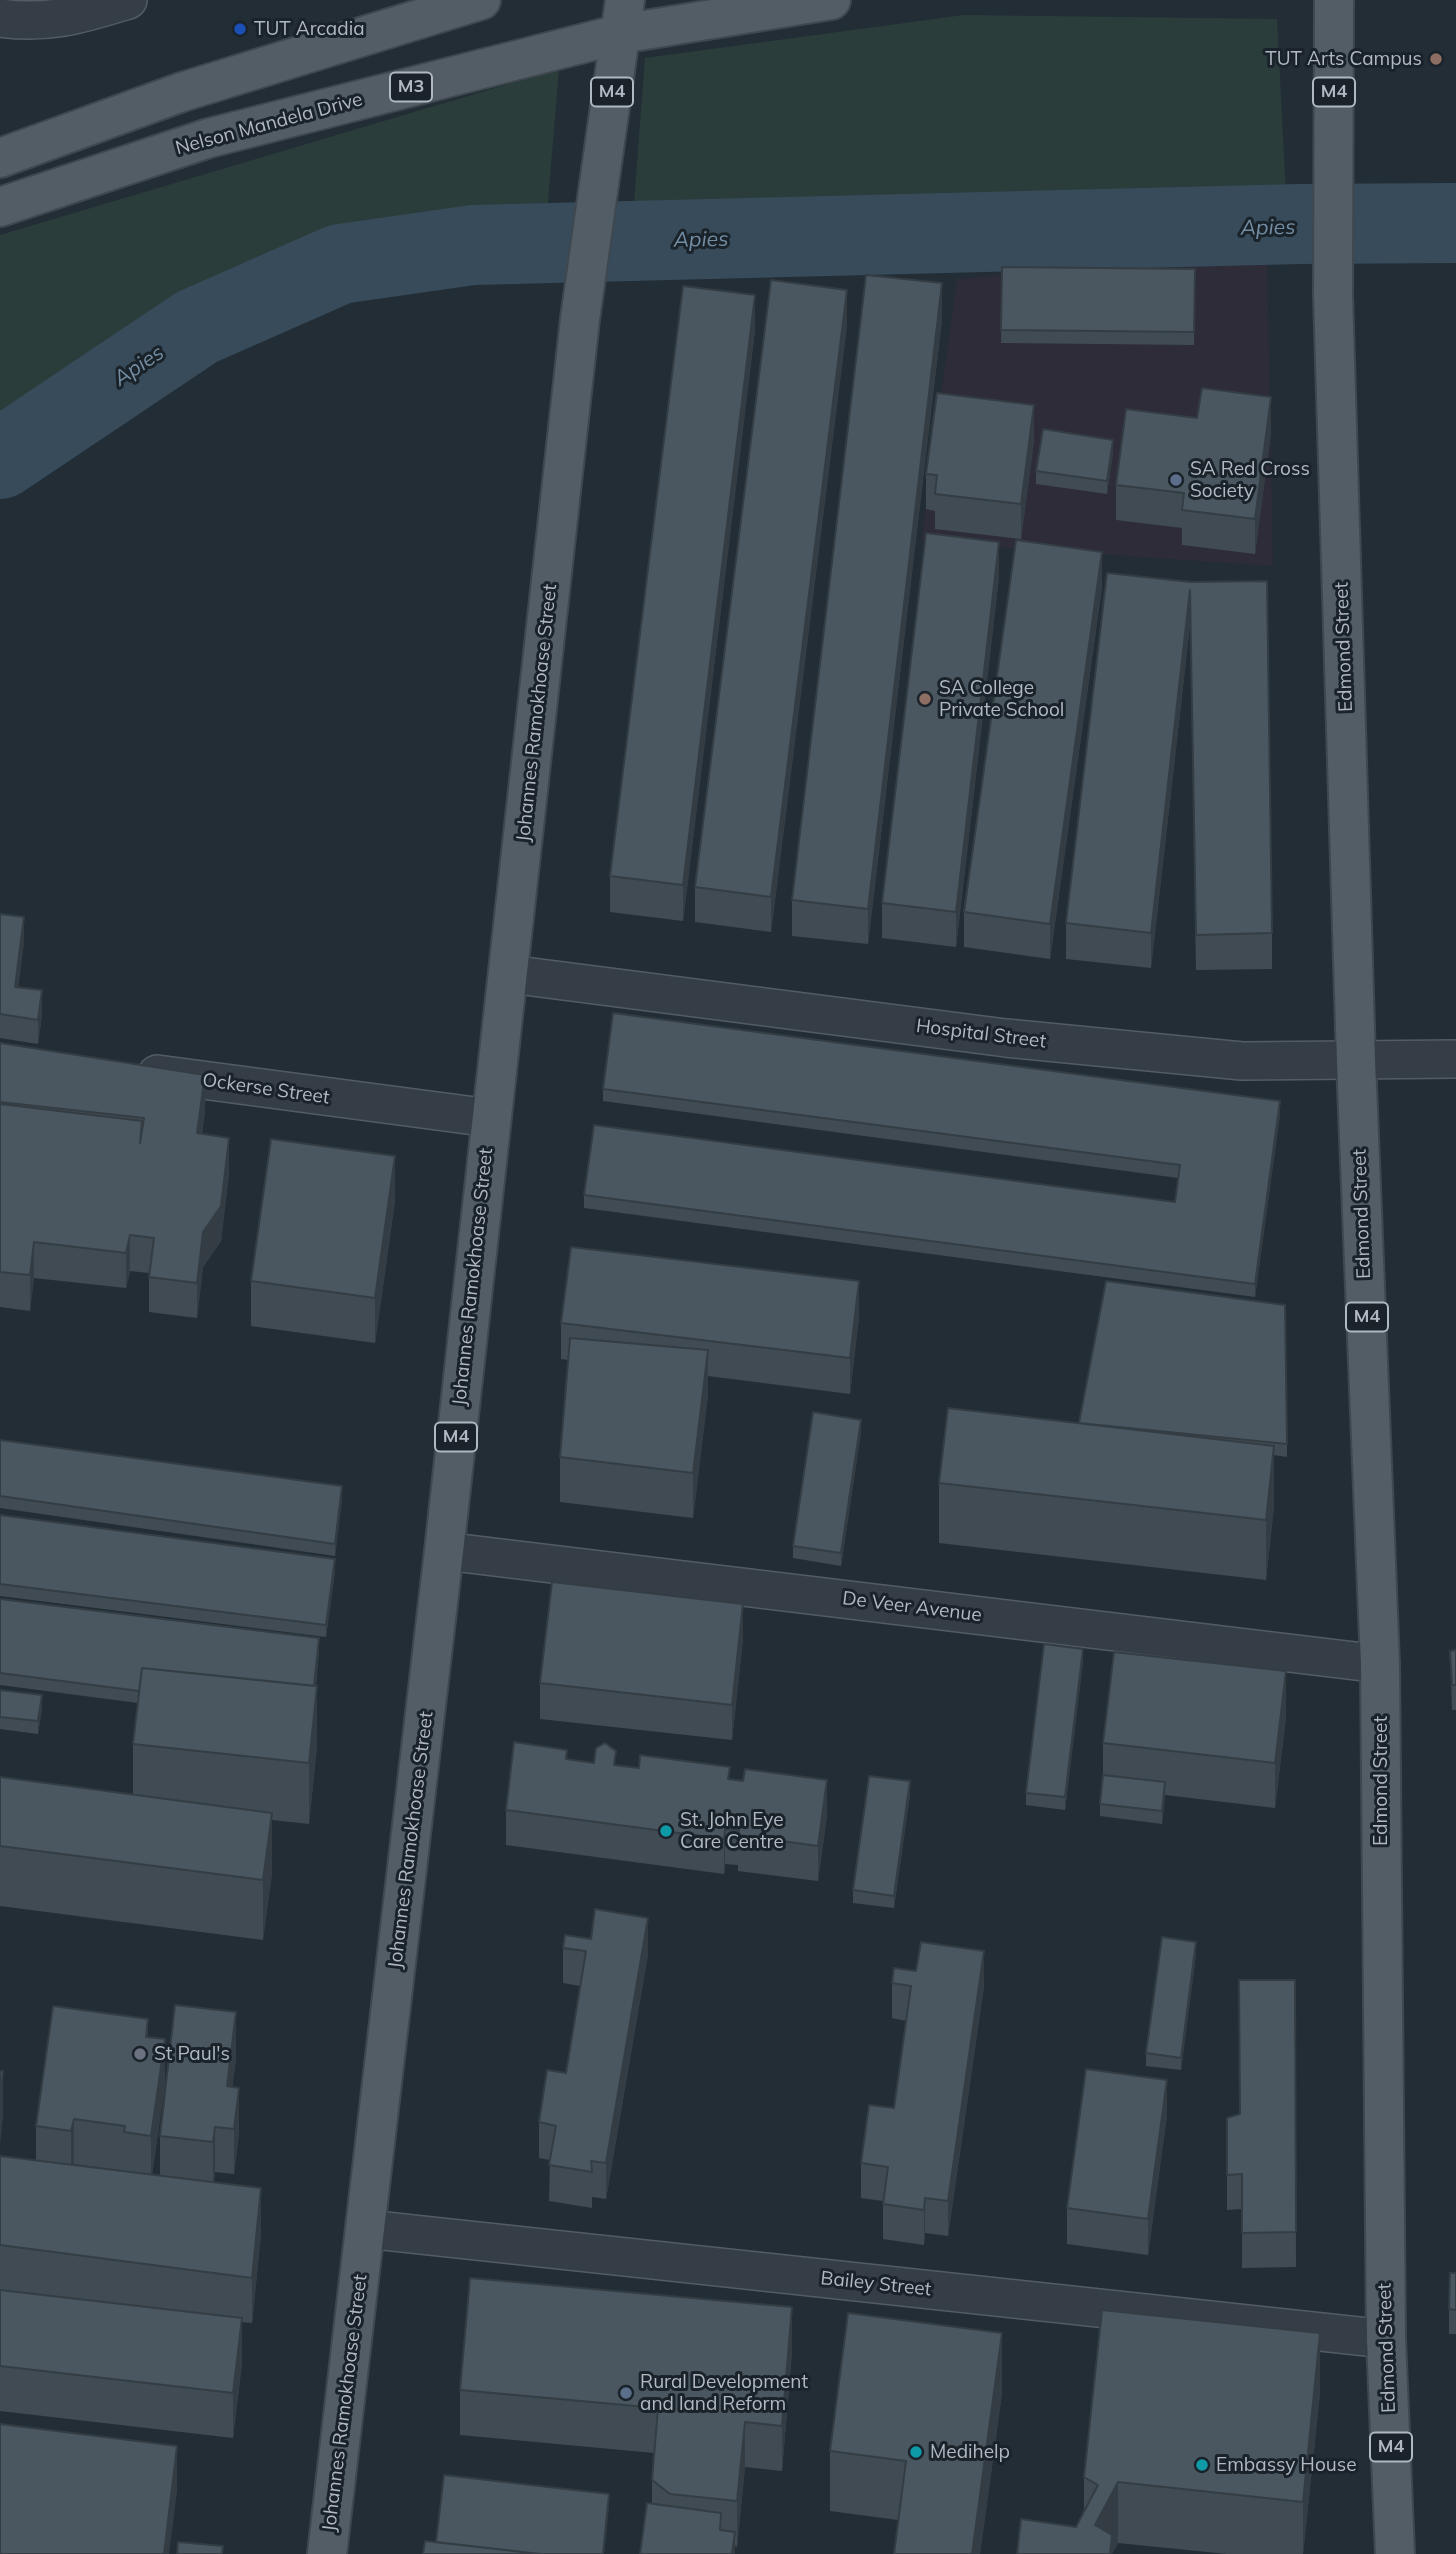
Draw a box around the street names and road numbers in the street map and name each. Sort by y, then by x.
road number: M3 [390,72,432,102]
road number: M4 [591,78,633,106]
road number: M4 [1313,78,1355,106]
street label: Nelson Mandela Drive [173,88,365,160]
street label: Edmond Street [1330,582,1358,712]
street label: Johannes Ramokhoase Street [512,583,562,843]
street label: Hospital Street [915,1015,1047,1053]
street label: Ockerse Street [201,1069,331,1109]
street label: Johannes Ramokhoase Street [448,1147,498,1407]
street label: Edmond Street [1348,1149,1376,1279]
road number: M4 [1346,1302,1388,1332]
road number: M4 [435,1422,477,1452]
street label: De Veer Avenue [841,1587,983,1627]
street label: Johannes Ramokhoase Street [384,1710,438,1970]
street label: Edmond Street [1370,1716,1392,1846]
street label: Bailey Street [820,2267,932,2301]
street label: Johannes Ramokhoase Street [318,2273,372,2533]
street label: Edmond Street [1373,2283,1401,2413]
road number: M4 [1370,2432,1412,2462]

